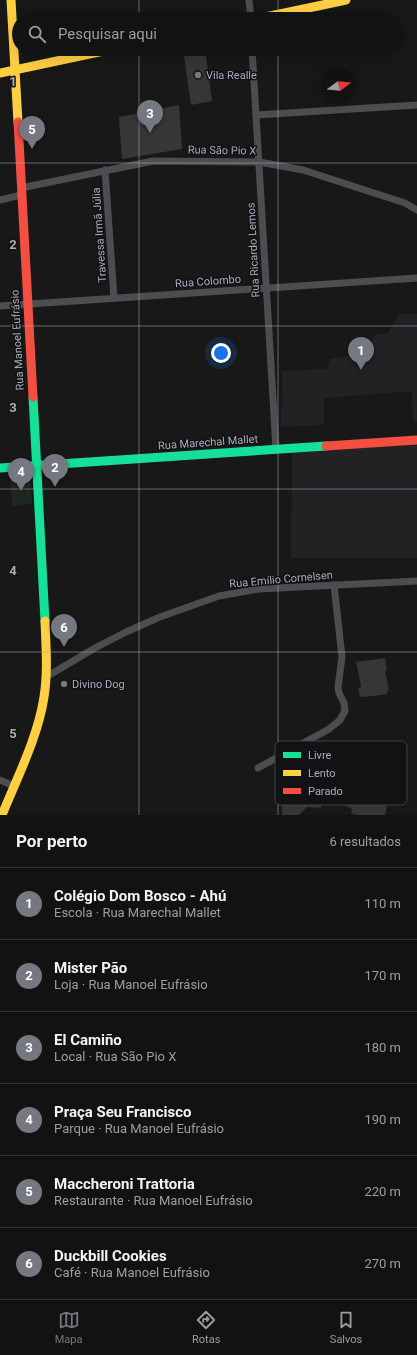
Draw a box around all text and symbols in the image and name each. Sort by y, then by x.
search box [12,12,405,56]
icon: search [26,23,48,45]
text: Pesquisar aqui [58,25,157,43]
north arrow [321,68,357,104]
place label: Vila Realle [206,69,257,82]
marker: Vila Realle [193,70,203,80]
text: 1 [9,74,17,89]
pin: 3 [137,100,163,133]
pin: 5 [19,116,45,149]
street label: Rua São Pio X [188,143,256,158]
street label: Travessa Irmã Júlia [90,187,109,283]
street label: Rua Ricardo Lemos [245,202,262,298]
text: 2 [9,237,17,252]
street label: Rua Colombo [175,273,241,290]
street label: Rua Manoel Eufrásio [8,289,27,391]
pin: 1 [348,337,374,370]
your location [211,343,231,363]
text: 3 [9,400,17,415]
street label: Rua Marechal Mallet [158,432,259,452]
pin: 2 [42,454,68,487]
pin: 4 [8,458,34,491]
text: 4 [9,563,17,578]
street label: Rua Emílio Cornelsen [229,568,333,590]
pin: 6 [51,614,77,647]
place label: Divino Dog [72,678,125,691]
marker: Divino Dog [59,679,69,689]
text: 5 [9,726,17,741]
legend [275,741,407,805]
text: Livre [308,749,332,762]
text: Lento [308,767,336,780]
text: Parado [308,785,343,798]
text: Por perto [16,831,87,851]
text: 6 resultados [329,834,401,849]
text: Colégio Dom Bosco - Ahú [54,887,226,905]
text: 1 [25,896,33,911]
text: 110 m [364,896,401,911]
text: Escola · Rua Marechal Mallet [54,905,221,920]
text: Mister Pão [54,959,127,977]
text: 2 [25,968,33,983]
text: 170 m [364,968,401,983]
text: Loja · Rua Manoel Eufrásio [54,977,208,992]
text: El Camiño [54,1031,122,1049]
text: 3 [25,1040,33,1055]
text: 180 m [364,1040,401,1055]
text: Local · Rua São Pio X [54,1049,176,1064]
text: Praça Seu Francisco [54,1103,191,1121]
text: 4 [25,1112,33,1127]
text: 190 m [364,1112,401,1127]
text: Parque · Rua Manoel Eufrásio [54,1121,224,1136]
text: Maccheroni Trattoria [54,1175,195,1193]
text: 5 [25,1184,33,1199]
text: 220 m [364,1184,401,1199]
text: Restaurante · Rua Manoel Eufrásio [54,1193,253,1208]
text: Duckbill Cookies [54,1247,167,1265]
text: 6 [25,1256,33,1271]
text: 270 m [364,1256,401,1271]
text: Café · Rua Manoel Eufrásio [54,1265,210,1280]
tab: Mapa [55,1309,83,1346]
tab: Rotas [192,1309,220,1346]
tab: Salvos [330,1309,362,1346]

